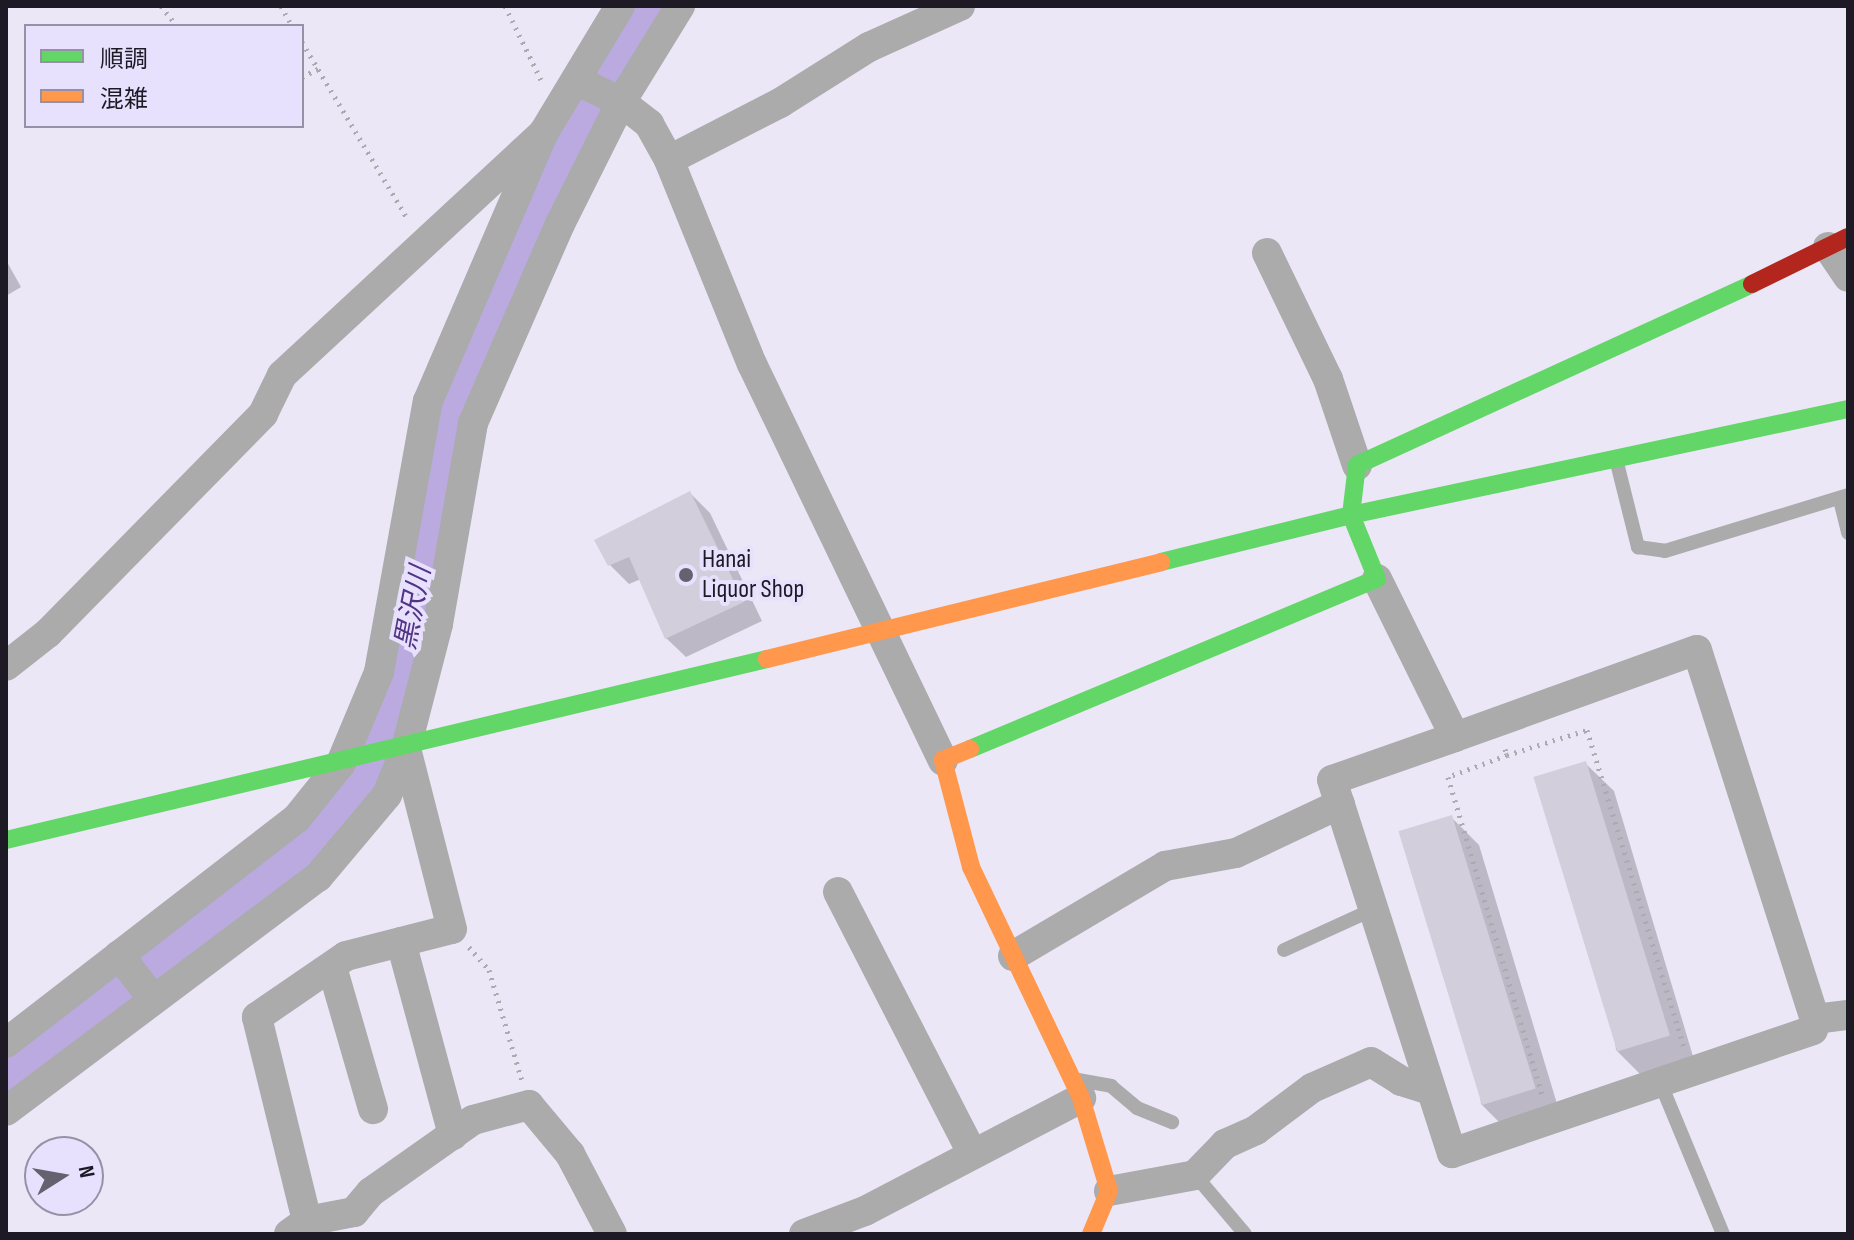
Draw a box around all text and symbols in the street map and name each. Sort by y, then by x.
legend [24,24,304,128]
text: 順調 [100,45,148,74]
text: 混雑 [100,85,148,114]
place label: Hanai Liquor Shop [702,544,804,606]
water label: 黒沢川 [389,564,439,652]
marker: Hanai Liquor Shop [677,566,695,584]
north arrow [24,1136,104,1216]
text: N [72,1163,100,1180]

